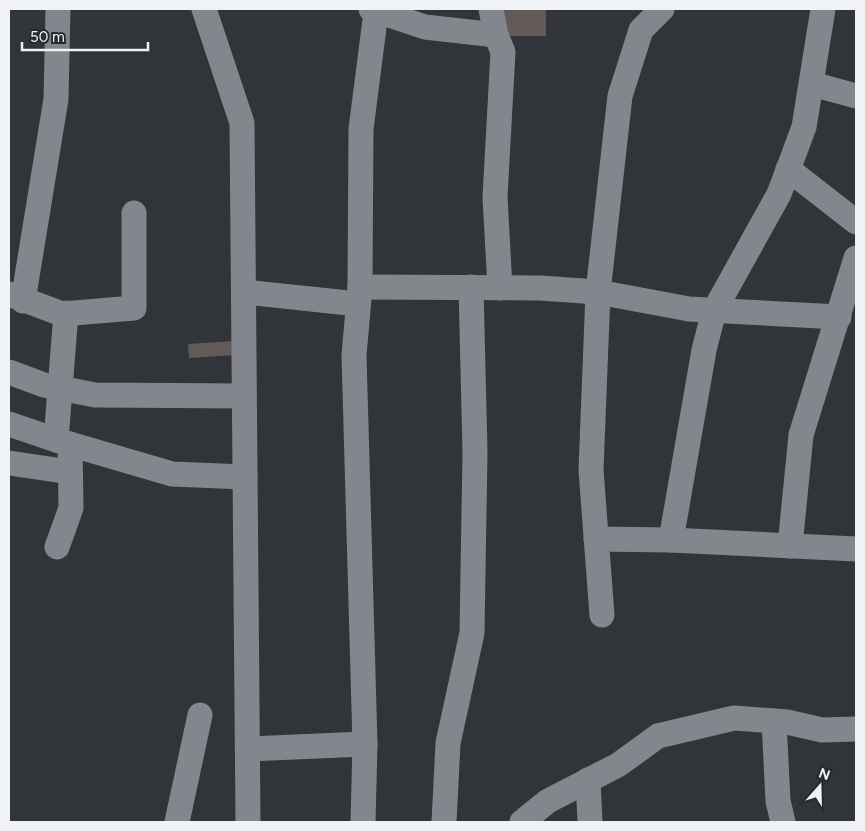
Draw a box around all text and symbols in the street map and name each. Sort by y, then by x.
scale bar [22,20,149,52]
text: 50 m [30,28,65,46]
north arrow [795,761,845,811]
text: N [816,764,832,784]

